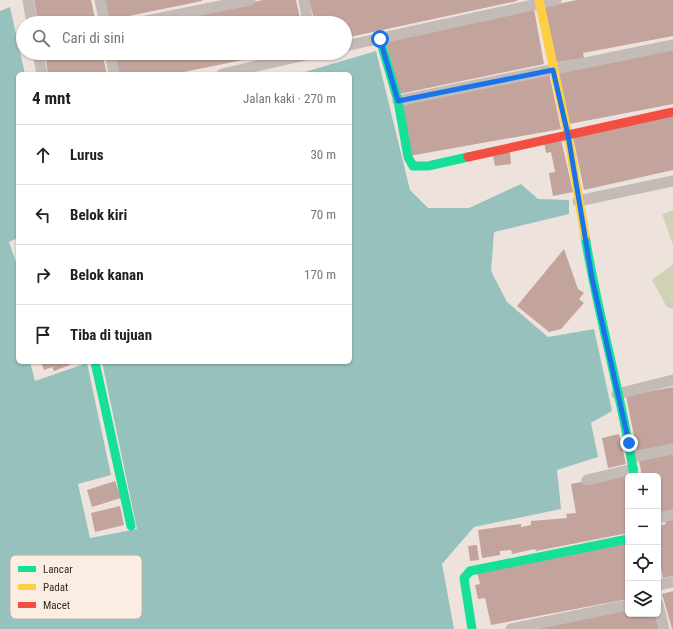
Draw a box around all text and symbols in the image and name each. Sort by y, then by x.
search box [16,16,352,60]
icon: search [30,27,52,49]
text: Cari di sini [62,29,124,47]
route start [371,30,389,48]
text: 4 mnt [32,88,71,108]
text: Jalan kaki · 270 m [243,91,336,106]
icon: ahead [32,144,54,166]
text: Lurus [70,146,104,164]
text: 30 m [310,147,336,162]
icon: left [32,204,54,226]
text: Belok kiri [70,206,127,224]
text: 70 m [310,207,336,222]
icon: right [32,264,54,286]
text: Belok kanan [70,266,144,284]
text: 170 m [304,267,336,282]
icon: arrive [32,324,54,346]
text: Tiba di tujuan [70,326,152,344]
route end [620,434,638,452]
map controls [625,473,661,617]
button: + [625,473,661,509]
button: − [625,509,661,545]
button: locate [625,545,661,581]
legend [10,555,142,619]
text: Lancar [43,563,73,576]
text: Padat [43,581,68,594]
button: layers [625,581,661,617]
text: Macet [43,599,70,612]

